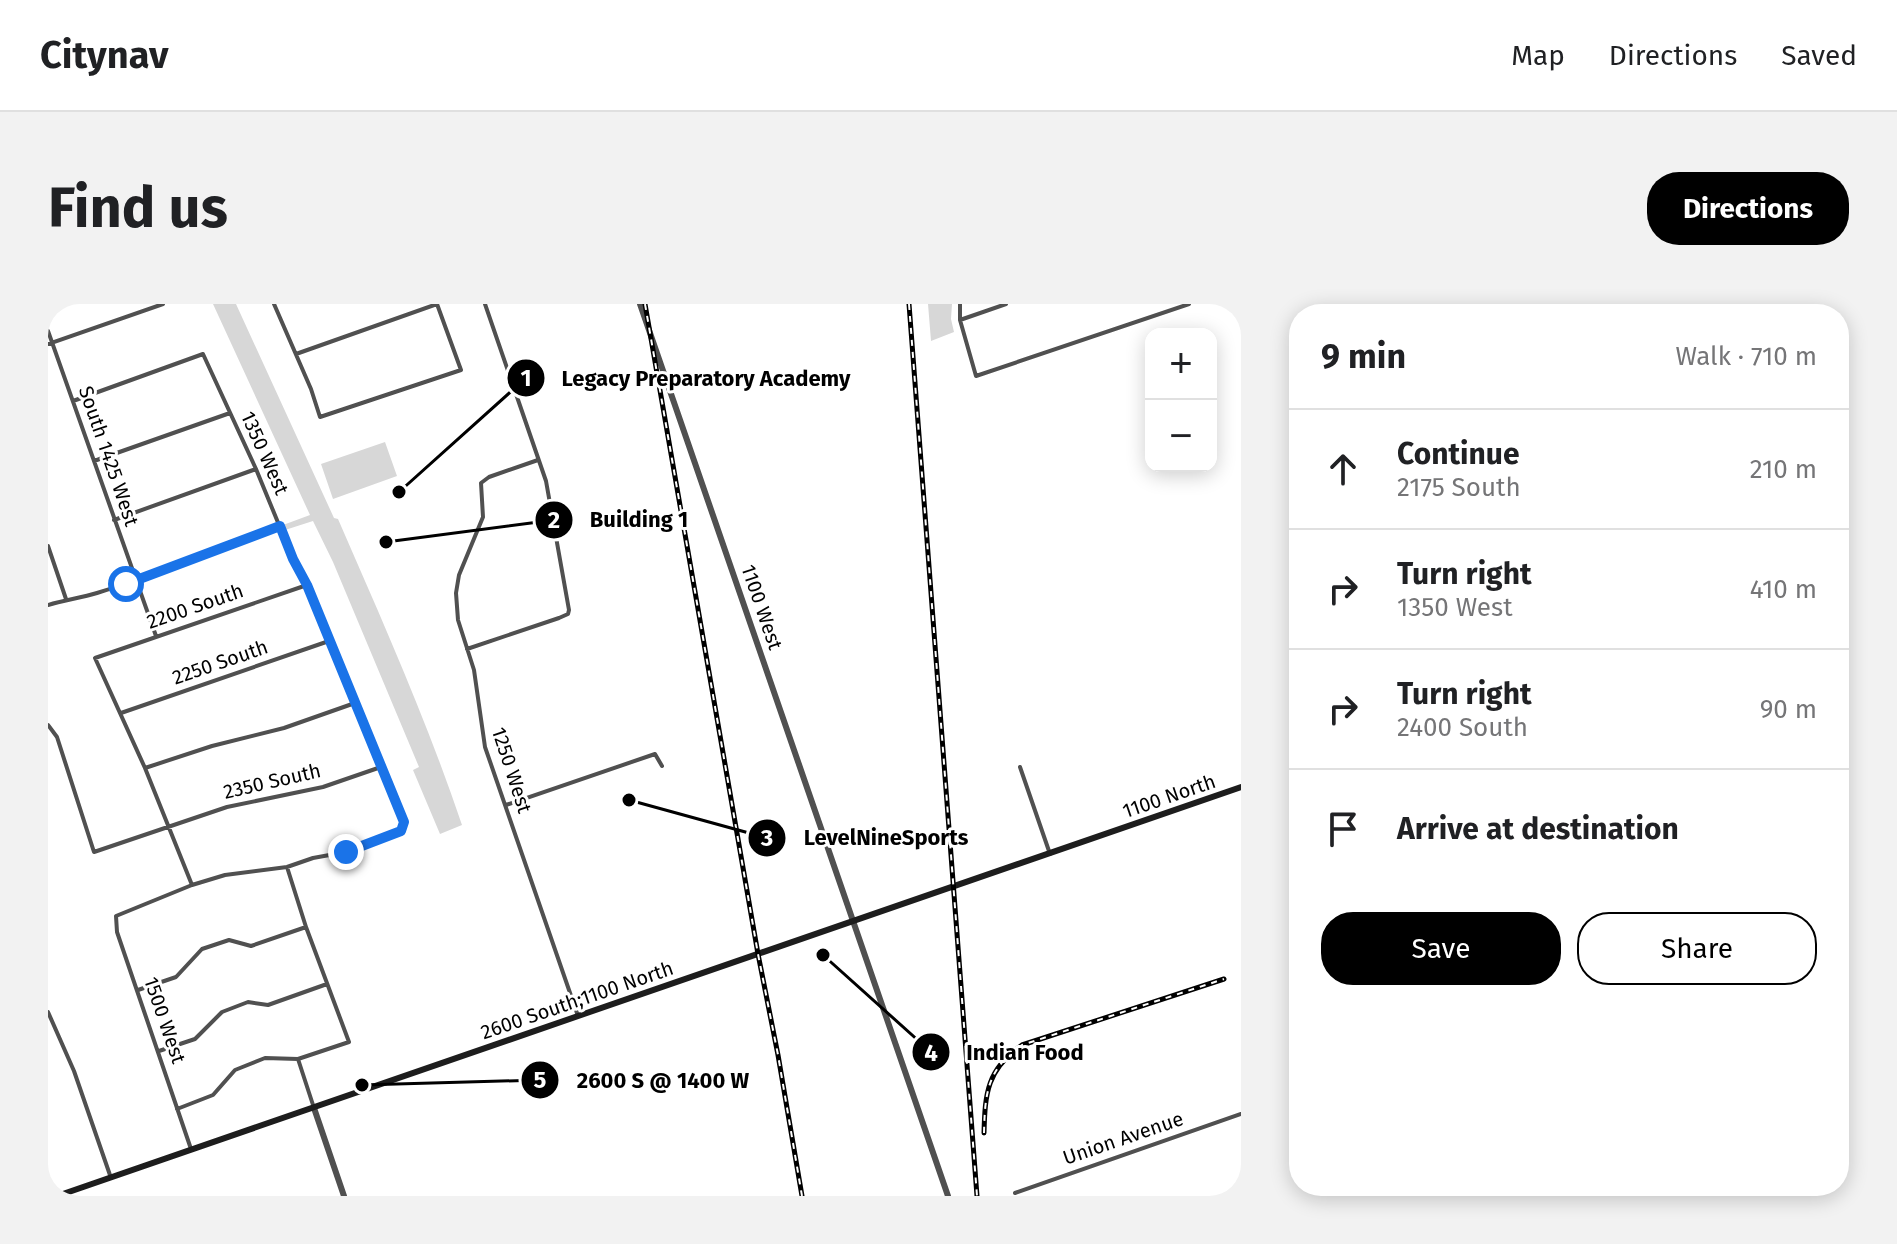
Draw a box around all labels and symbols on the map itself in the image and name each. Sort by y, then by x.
callout: Legacy Preparatory Academy [506,355,867,401]
text: 1 [520,364,532,392]
text: Legacy Preparatory Academy [562,365,851,392]
street label: South 1425 West [74,383,144,530]
street label: 1350 West [236,408,294,499]
callout: Building 1 [534,497,704,543]
text: 2 [548,506,560,534]
text: Building 1 [590,506,688,533]
street label: 1100 West [736,561,788,653]
route start [108,566,144,602]
street label: 2200 South [144,578,246,634]
street label: 2250 South [169,634,271,690]
street label: 1250 West [487,724,537,817]
street label: 2350 South [221,758,323,804]
street label: 1100 North [1119,769,1219,823]
callout: LevelNineSports [747,815,984,861]
text: 3 [760,824,773,852]
text: LevelNineSports [804,824,969,851]
route end [328,834,364,870]
street label: 2600 South;1100 North [478,956,676,1044]
street label: 1500 West [139,974,191,1067]
callout: Indian Food [911,1029,1100,1075]
text: 4 [924,1039,938,1067]
text: Indian Food [966,1039,1084,1066]
callout: 2600 S @ 1400 W [520,1057,765,1103]
text: 5 [534,1066,547,1094]
text: 2600 S @ 1400 W [577,1067,750,1094]
street label: Union Avenue [1060,1106,1186,1170]

